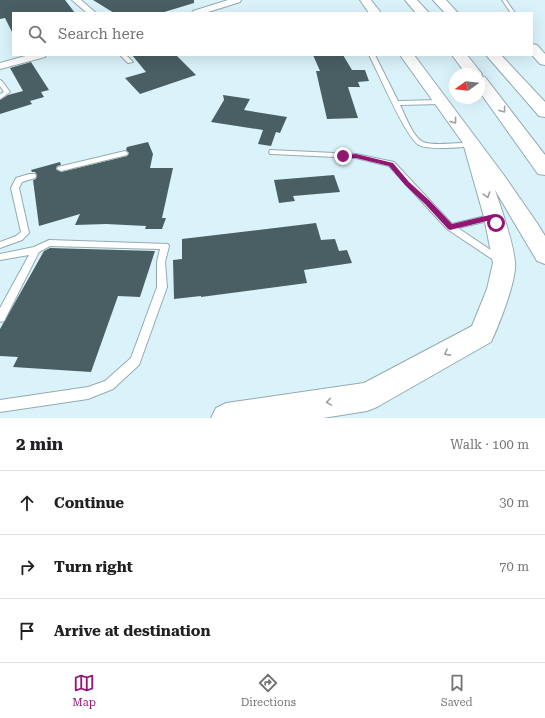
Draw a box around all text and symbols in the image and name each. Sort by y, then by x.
search box [12,12,533,56]
icon: search [26,23,48,45]
text: Search here [58,25,144,43]
north arrow [449,68,485,104]
one-way arrow [498,106,505,113]
one-way arrow [449,116,456,123]
route end [334,147,352,165]
one-way arrow [482,191,491,198]
route start [487,214,505,232]
one-way arrow [444,348,452,356]
one-way arrow [326,397,332,406]
text: 2 min [16,434,63,454]
text: Walk · 100 m [450,437,529,452]
icon: ahead [16,492,38,514]
text: Continue [54,494,124,512]
text: 30 m [499,495,529,510]
icon: right [16,556,38,578]
text: Turn right [54,558,133,576]
text: 70 m [499,559,529,574]
icon: arrive [16,620,38,642]
text: Arrive at destination [54,622,210,640]
tab: Map [72,672,96,709]
tab: Directions [241,672,296,709]
tab: Saved [441,672,473,709]

